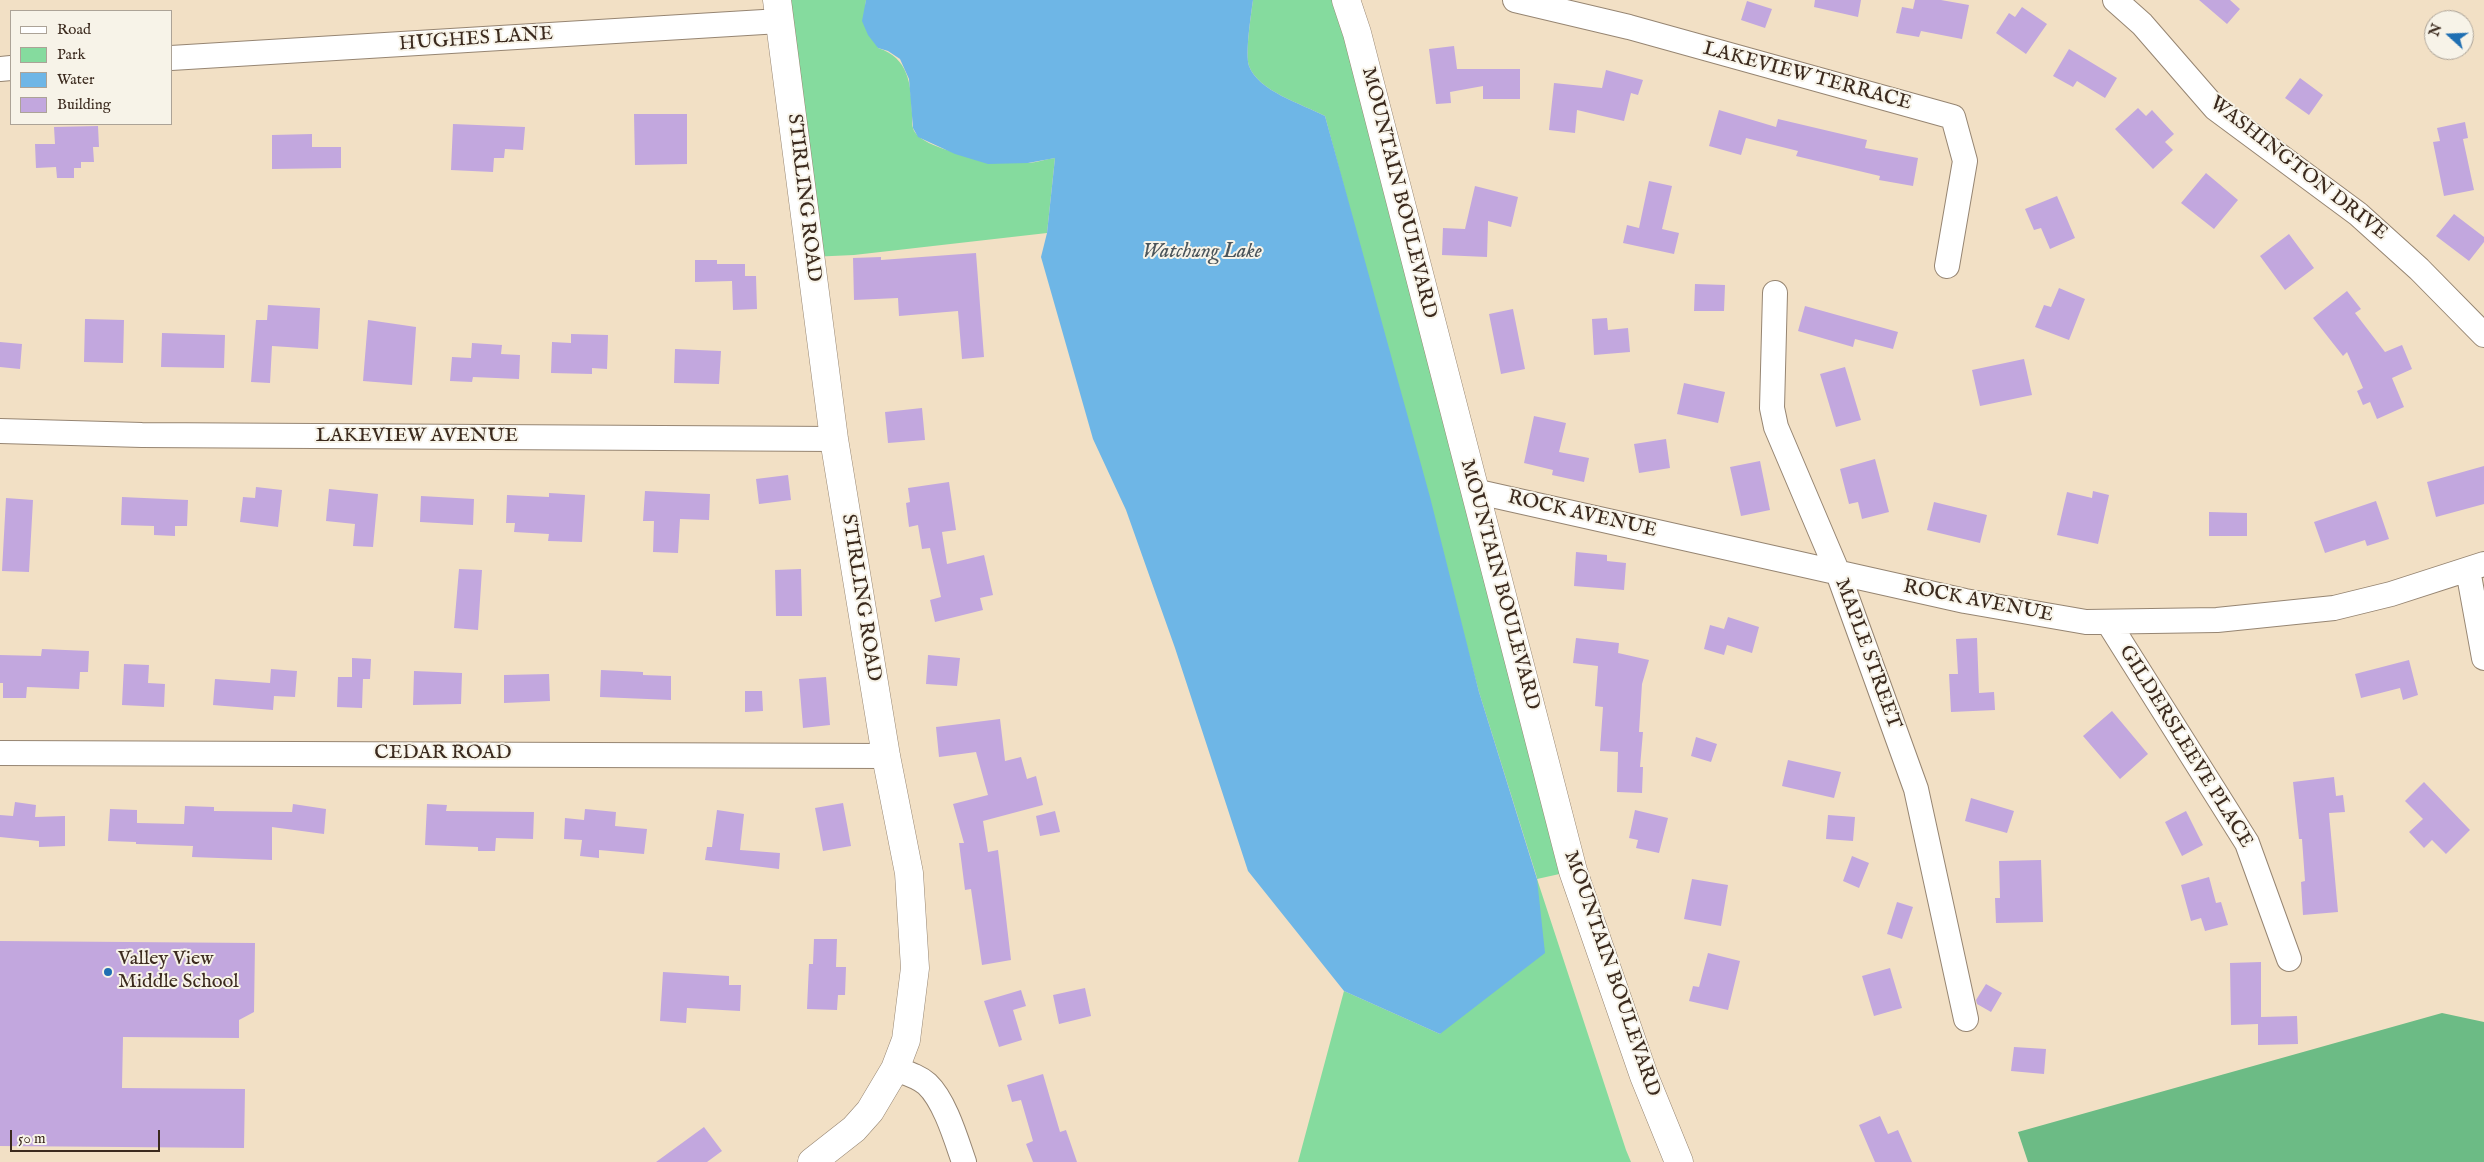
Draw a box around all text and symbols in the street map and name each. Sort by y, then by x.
legend [10,10,172,125]
north arrow [2424,10,2474,60]
text: Road [57,20,91,39]
text: N [2425,21,2446,39]
street label: HUGHES LANE [398,23,554,57]
street label: LAKEVIEW TERRACE [1700,38,1914,116]
text: Park [57,45,86,64]
street label: MOUNTAIN BOULEVARD [1355,65,1441,321]
text: Water [57,70,94,89]
street label: WASHINGTON DRIVE [2204,92,2392,246]
text: Building [57,95,111,114]
street label: STIRLING ROAD [781,113,825,283]
water label: Watchung Lake [1142,240,1262,266]
street label: LAKEVIEW AVENUE [316,425,518,449]
street label: MOUNTAIN BOULEVARD [1454,457,1544,713]
street label: ROCK AVENUE [1505,486,1659,544]
street label: STIRLING ROAD [835,513,885,683]
street label: MAPLE STREET [1829,575,1905,733]
street label: ROCK AVENUE [1901,576,2055,628]
street label: GILDERSLEEVE PLACE [2113,641,2257,853]
street label: CEDAR ROAD [374,742,512,766]
street label: MOUNTAIN BOULEVARD [1558,848,1664,1100]
place label: Valley View Middle School [118,948,239,995]
marker: Valley View Middle School [102,966,114,978]
scale bar [12,1120,162,1152]
text: 50 m [18,1129,46,1148]

